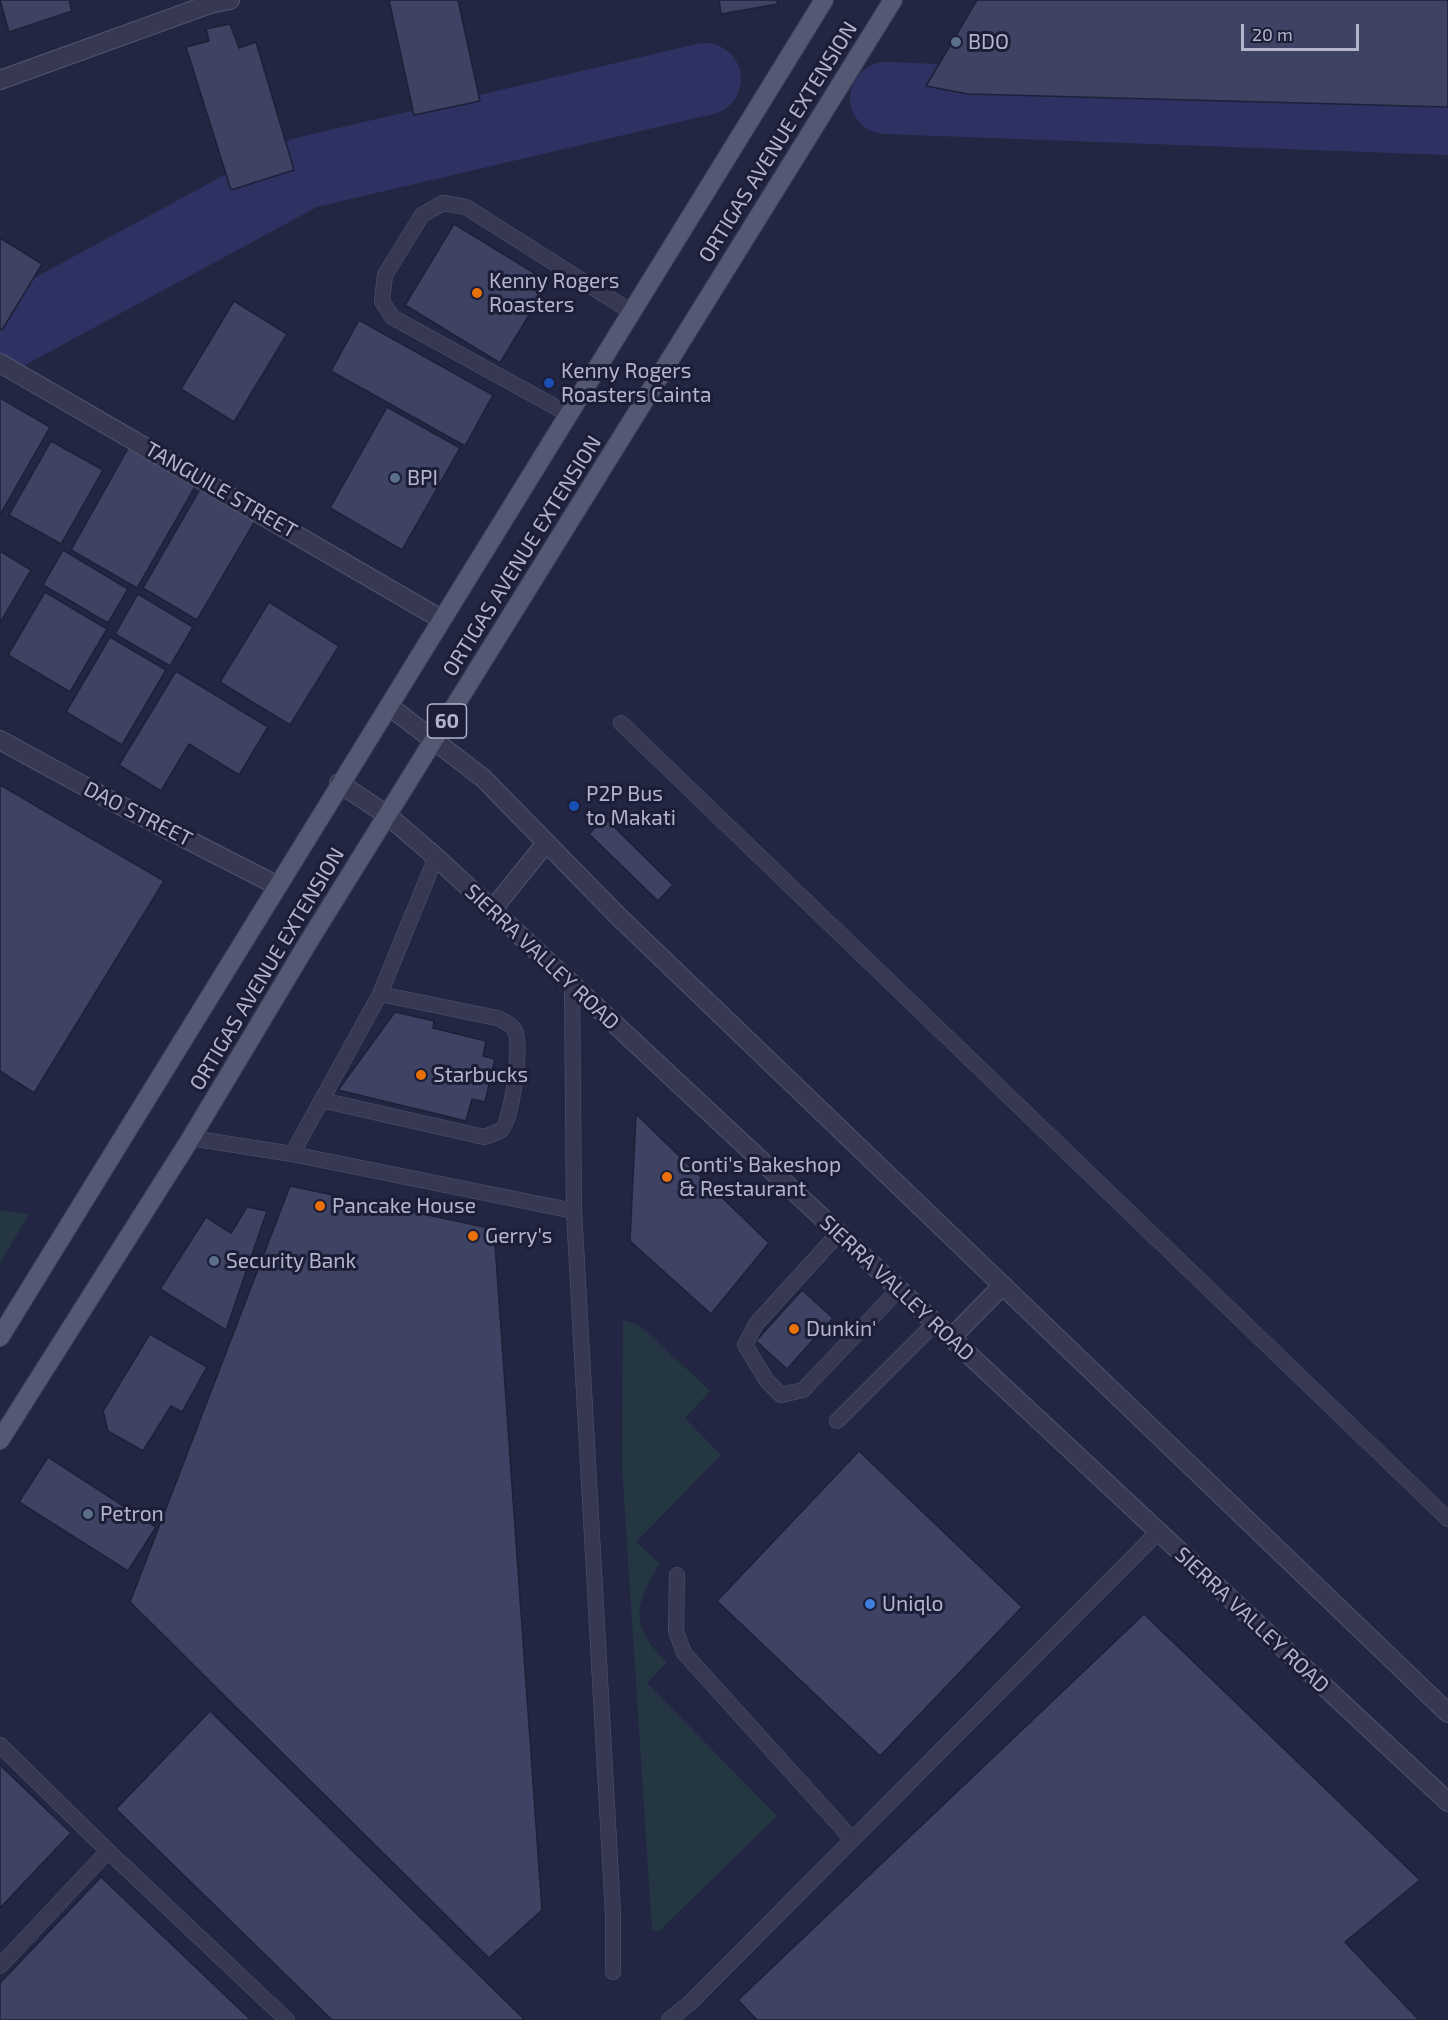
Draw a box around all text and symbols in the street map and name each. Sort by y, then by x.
scale bar [1244,12,1362,50]
street label: ORTIGAS AVENUE EXTENSION [693,17,863,267]
text: 20 m [1252,23,1293,45]
place label: BDO [968,29,1009,55]
marker: BDO [949,35,963,49]
place label: Kenny Rogers Roasters [489,268,619,318]
marker: Kenny Rogers Roasters [470,286,484,300]
place label: Kenny Rogers Roasters Cainta [561,358,711,408]
marker: Kenny Rogers Roasters Cainta [542,376,556,390]
street label: ORTIGAS AVENUE EXTENSION [437,431,607,681]
street label: TANGUILE STREET [140,436,302,544]
place label: BPI [407,465,438,491]
marker: BPI [388,471,402,485]
road number: 60 [428,704,466,738]
street label: DAO STREET [80,776,196,852]
place label: P2P Bus to Makati [586,781,676,831]
marker: P2P Bus to Makati [567,799,581,813]
street label: ORTIGAS AVENUE EXTENSION [184,843,350,1095]
street label: SIERRA VALLEY ROAD [460,879,624,1035]
place label: Starbucks [433,1062,528,1088]
marker: Starbucks [414,1068,428,1082]
place label: Conti's Bakeshop & Restaurant [679,1152,841,1202]
marker: Conti's Bakeshop & Restaurant [660,1170,674,1184]
place label: Pancake House [332,1193,476,1219]
marker: Pancake House [313,1199,327,1213]
street label: SIERRA VALLEY ROAD [815,1210,979,1366]
place label: Gerry's [485,1223,552,1249]
marker: Gerry's [466,1229,480,1243]
place label: Security Bank [226,1248,356,1274]
marker: Security Bank [207,1254,221,1268]
place label: Dunkin' [806,1316,876,1342]
marker: Dunkin' [787,1322,801,1336]
place label: Petron [100,1501,164,1527]
marker: Petron [81,1507,95,1521]
street label: SIERRA VALLEY ROAD [1170,1542,1334,1698]
place label: Uniqlo [882,1591,944,1617]
marker: Uniqlo [863,1597,877,1611]

